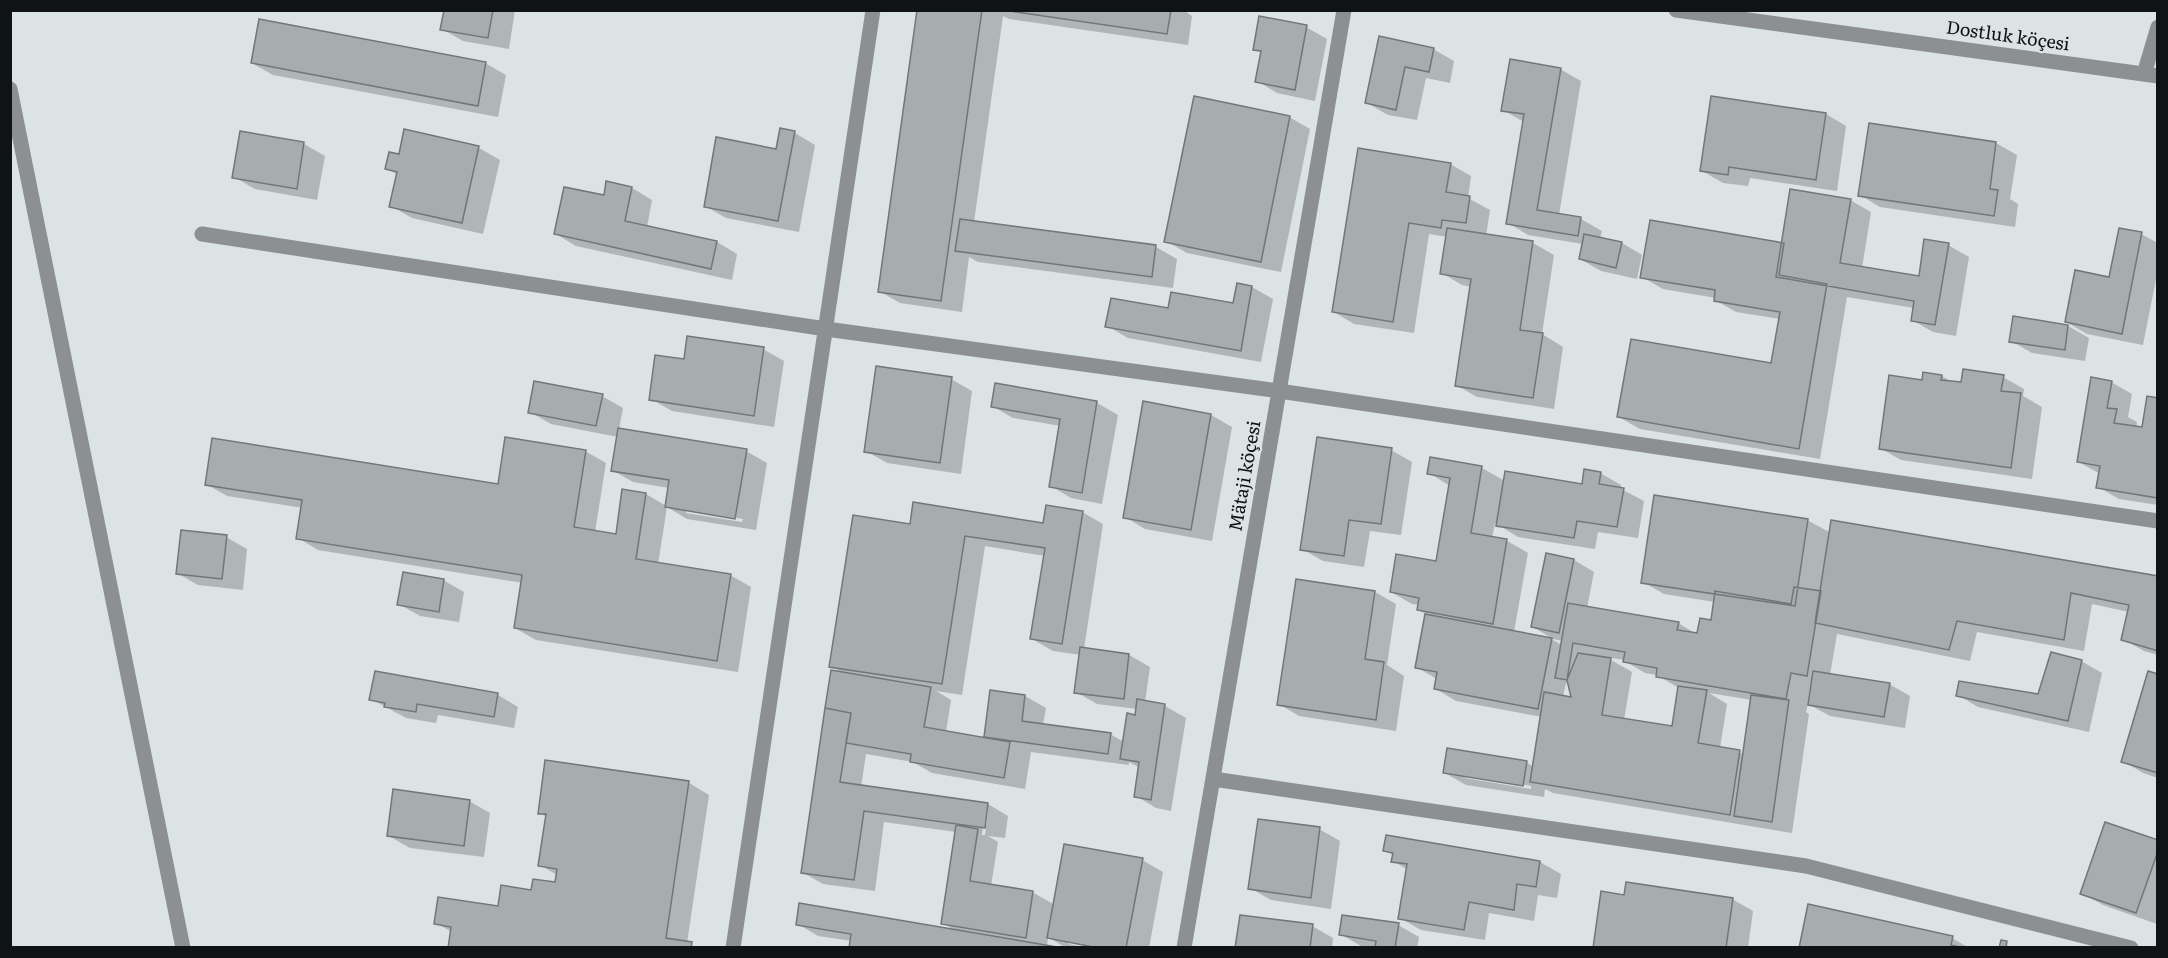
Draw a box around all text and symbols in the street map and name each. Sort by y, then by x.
street label: Dostluk köçesi [1945,12,2072,57]
street label: Mätaji köçesi [1221,418,1267,533]

